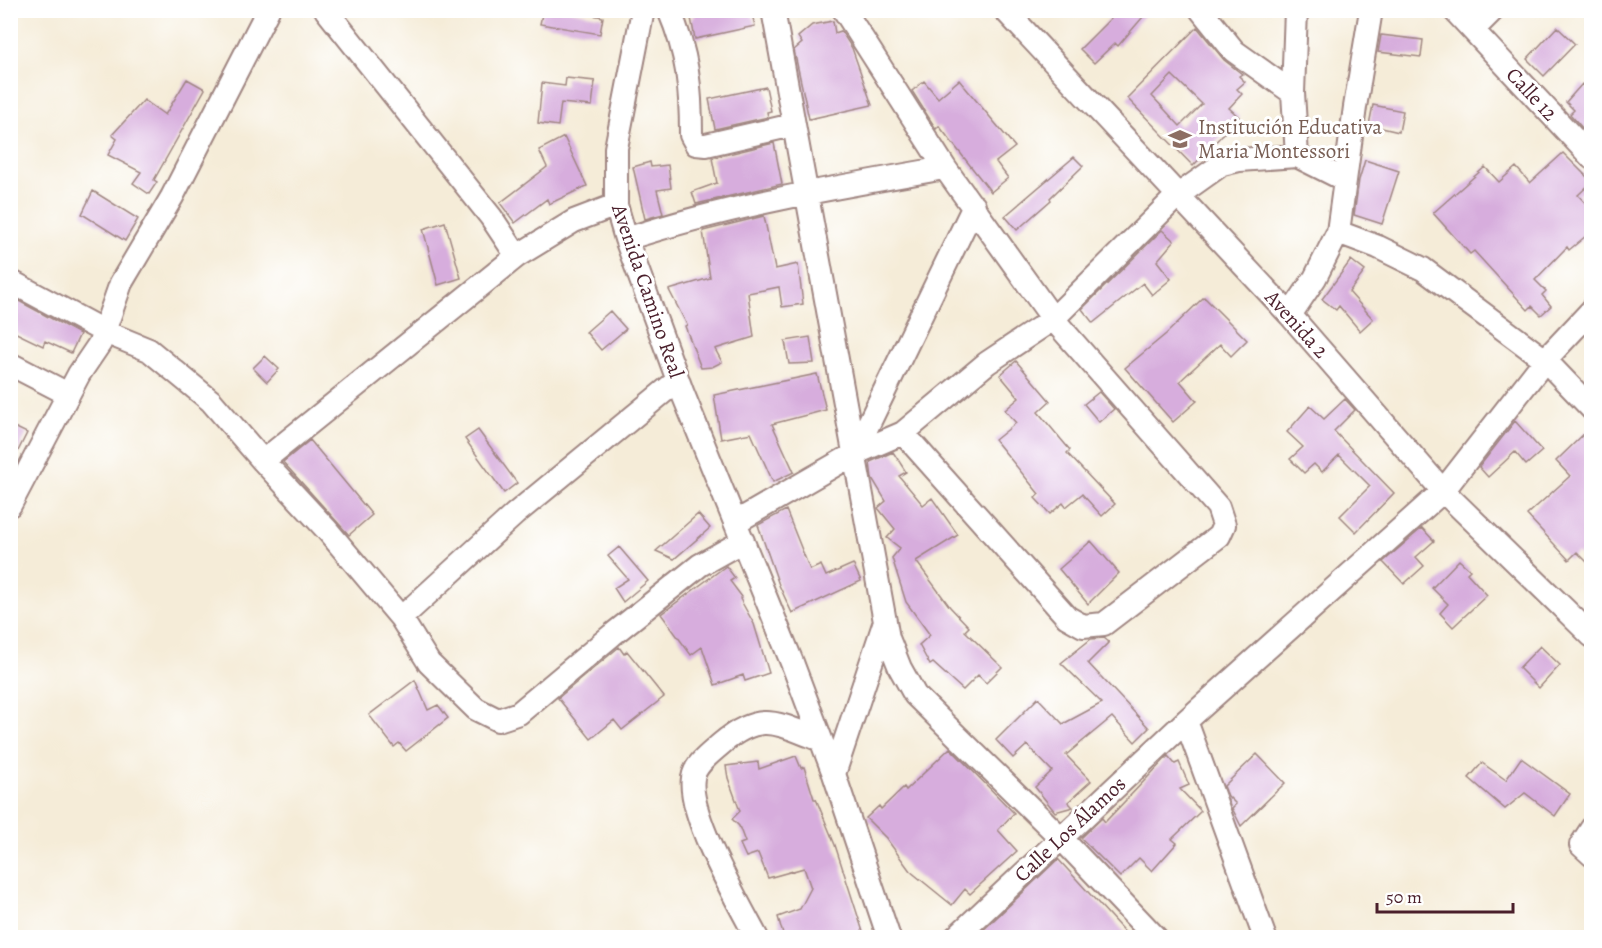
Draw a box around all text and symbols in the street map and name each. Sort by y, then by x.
street label: Calle 12 [1500,61,1564,127]
place label: Institución Educativa Maria Montessori [1198,113,1382,165]
school or university icon: Institución Educativa Maria Montessori [1167,126,1193,152]
street label: Avenida Camino Real [605,200,691,382]
street label: Avenida 2 [1258,283,1335,364]
street label: Calle Los Álamos [1008,770,1132,888]
scale bar [1377,876,1514,914]
text: 50 m [1386,885,1422,909]

